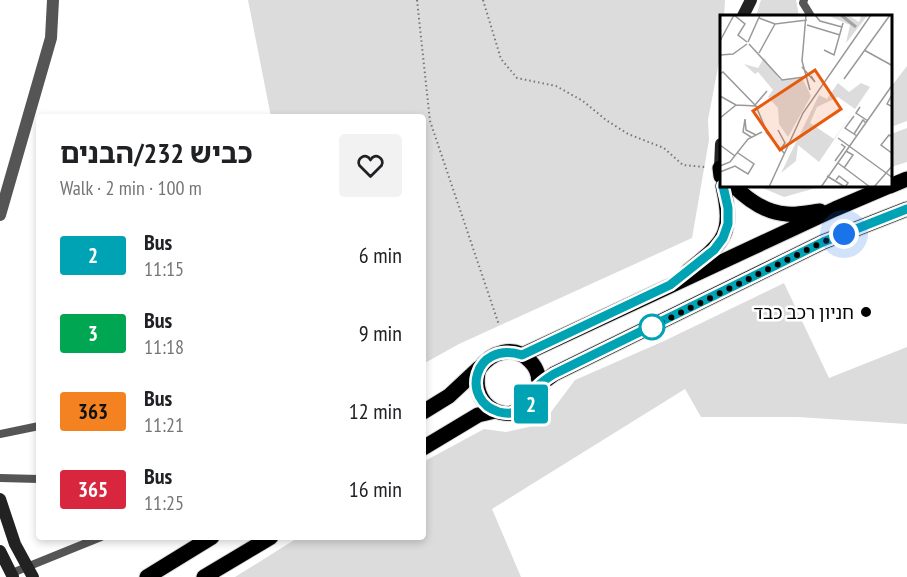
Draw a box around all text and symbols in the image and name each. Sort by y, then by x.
inset map [720,15,892,188]
text: כביש 232/הבנים [60,134,252,171]
button: heart [339,134,402,197]
text: Walk · 2 min · 100 m [60,175,202,201]
your location [829,219,859,249]
text: Bus [144,228,172,256]
text: 6 min [359,241,402,269]
text: 2 [88,242,98,269]
text: 11:15 [144,256,184,282]
place label: חניון רכב כבד [753,301,854,324]
marker: חניון רכב כבד [859,305,873,319]
text: Bus [144,306,172,334]
unlabelled marker [639,314,665,340]
text: 9 min [359,319,402,347]
text: 3 [88,320,98,347]
text: 11:18 [144,334,184,360]
text: Bus [144,384,172,412]
line badge: 2 [512,384,550,424]
text: 2 [526,391,536,418]
text: 12 min [349,397,402,425]
text: 363 [78,398,108,425]
text: 11:21 [144,412,184,438]
text: Bus [144,462,172,490]
text: 16 min [349,475,402,503]
text: 365 [78,476,108,503]
text: 11:25 [144,490,184,516]

